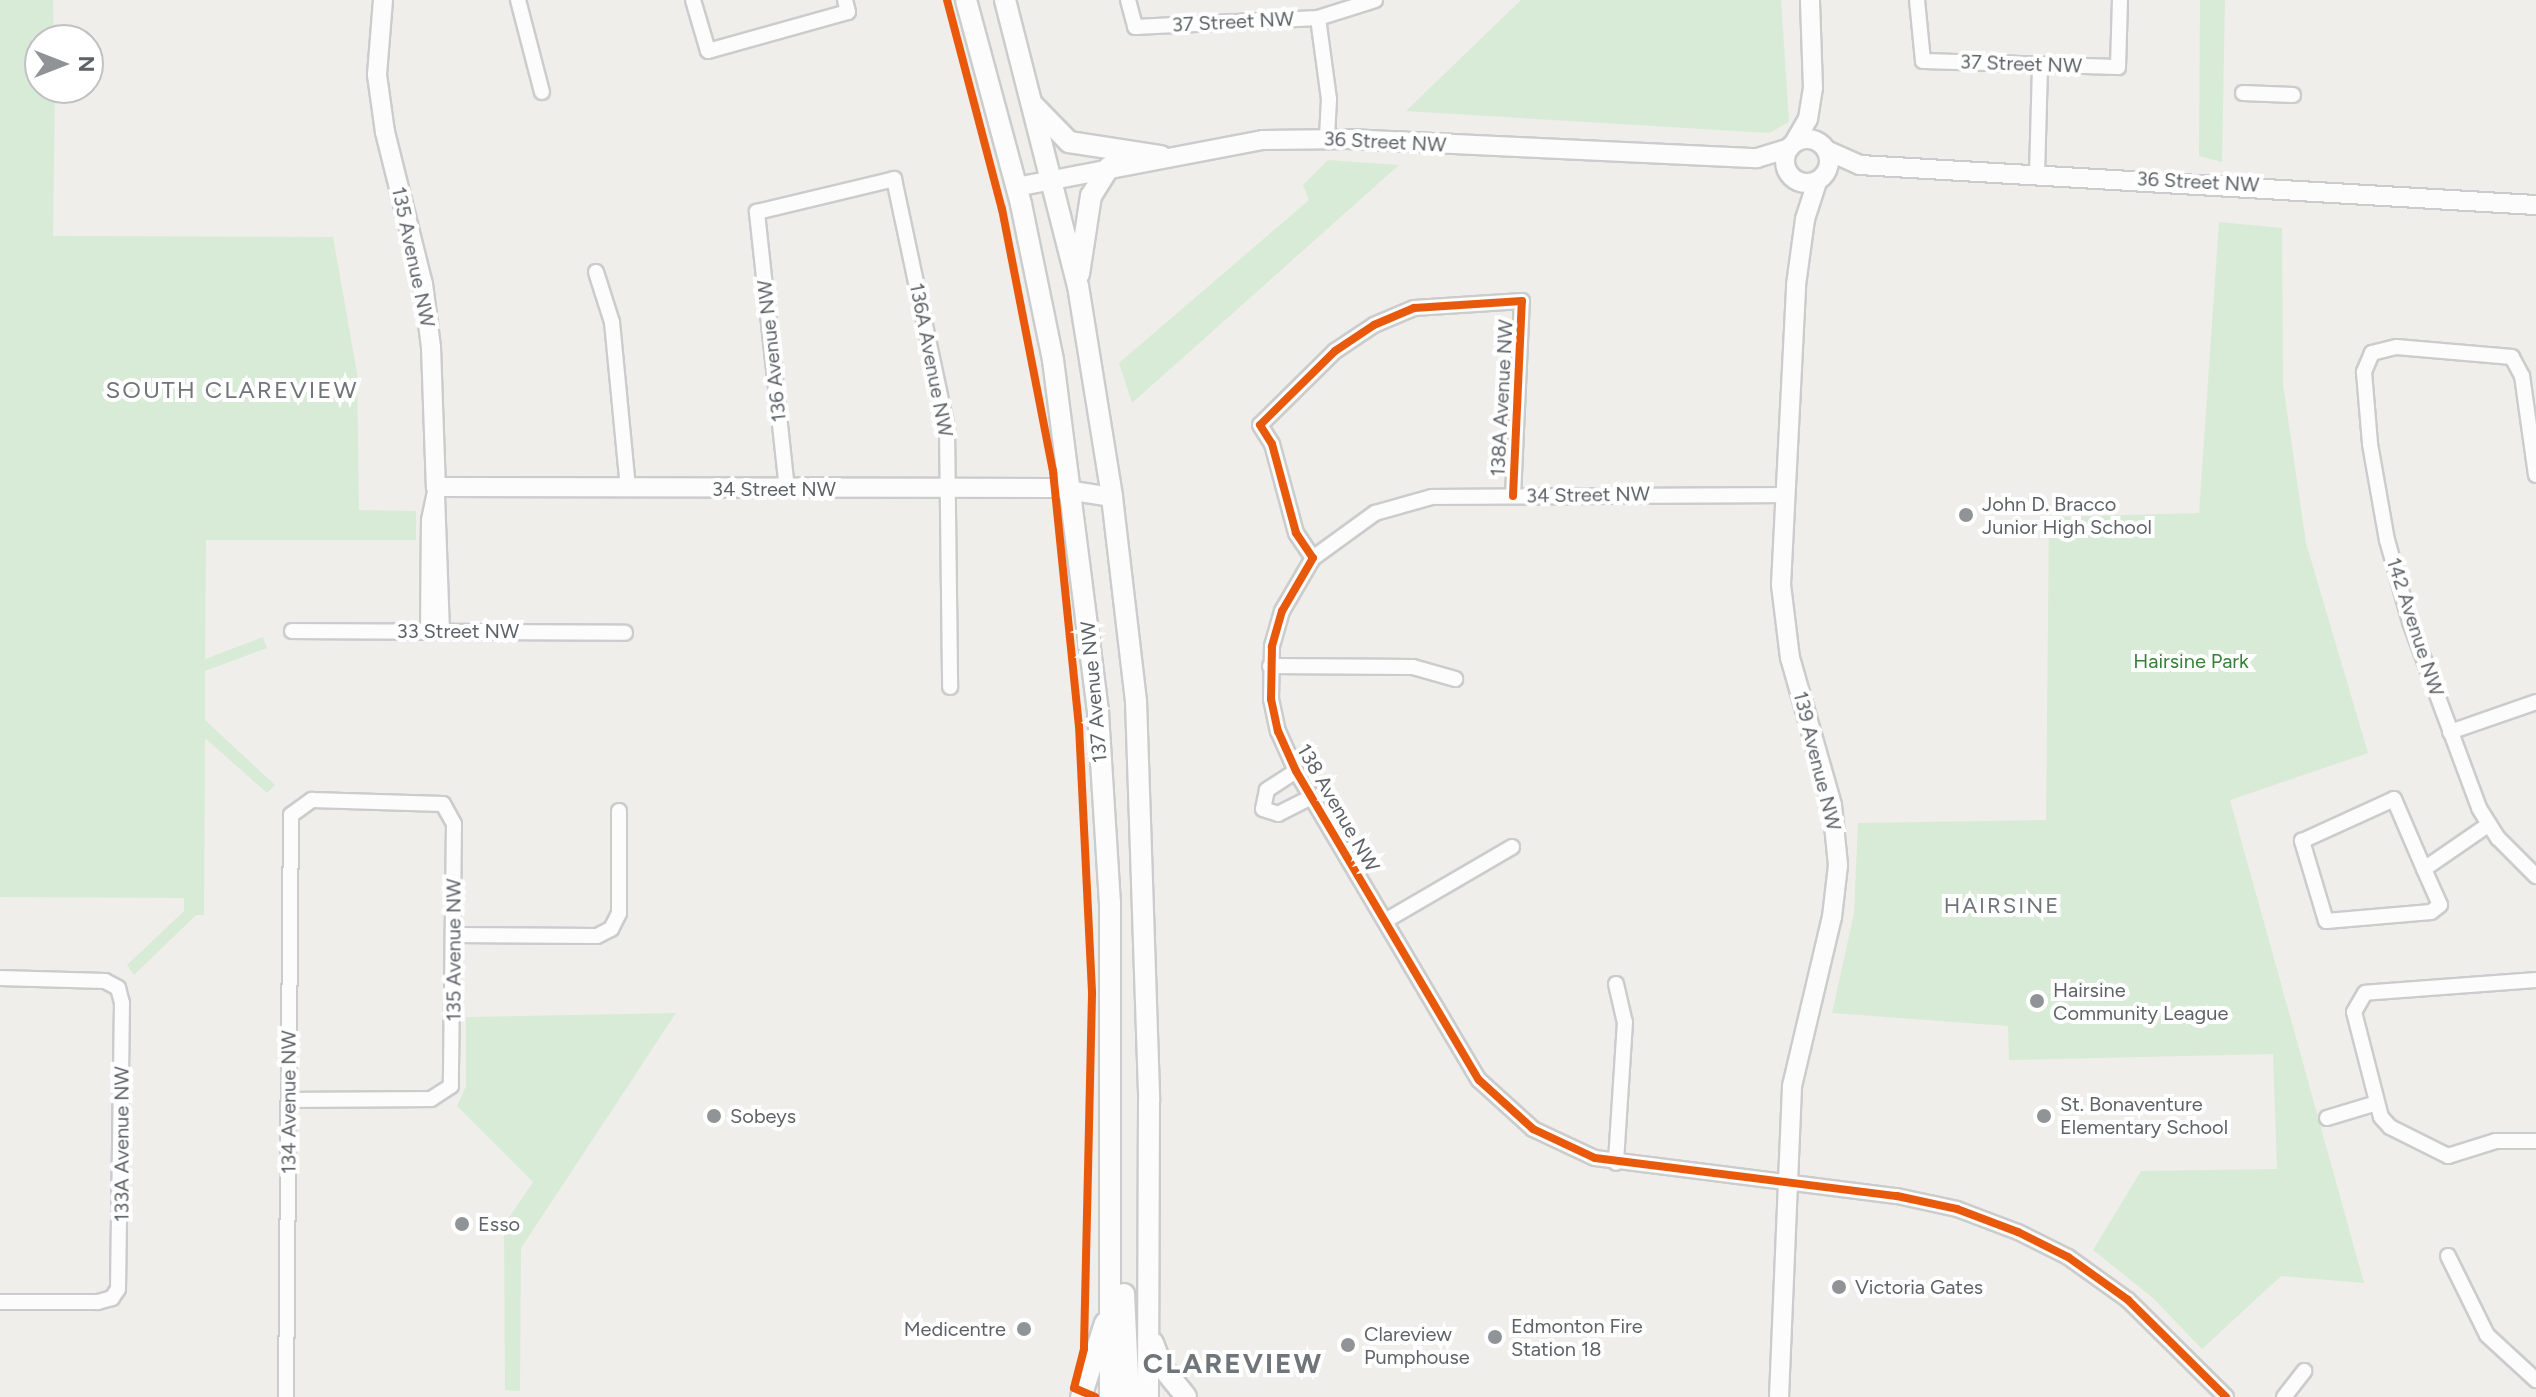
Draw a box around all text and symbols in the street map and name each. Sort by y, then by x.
street label: 37 Street NW [1171,7,1295,37]
north arrow [24,24,104,104]
street label: 37 Street NW [1960,50,2082,78]
text: N [73,55,100,73]
street label: 36 Street NW [1323,127,1447,157]
street label: 36 Street NW [2136,167,2260,197]
street label: 135 Avenue NW [386,185,440,329]
street label: 136 Avenue NW [753,279,791,423]
street label: 136A Avenue NW [904,281,958,439]
street label: 138A Avenue NW [1486,319,1518,477]
district label: SOUTH CLAREVIEW [106,376,358,404]
street label: 34 Street NW [712,477,836,501]
street label: 34 Street NW [1526,482,1650,508]
place label: John D. Bracco Junior High School [1982,492,2152,539]
marker: John D. Bracco Junior High School [1957,506,1975,524]
street label: 142 Avenue NW [2381,555,2449,699]
street label: 33 Street NW [397,619,519,643]
street label: 137 Avenue NW [1076,620,1112,764]
park label: Hairsine Park [2133,649,2249,673]
street label: 139 Avenue NW [1788,689,1846,833]
street label: 138 Avenue NW [1292,740,1384,876]
street label: 135 Avenue NW [442,879,466,1021]
district label: HAIRSINE [1944,893,2060,919]
place label: Hairsine Community League [2053,978,2228,1025]
marker: Hairsine Community League [2028,992,2046,1010]
street label: 134 Avenue NW [277,1030,301,1174]
street label: 133A Avenue NW [110,1066,134,1222]
place label: St. Bonaventure Elementary School [2060,1092,2228,1139]
place label: Sobeys [730,1104,796,1128]
marker: Sobeys [705,1107,723,1125]
marker: St. Bonaventure Elementary School [2035,1107,2053,1125]
place label: Esso [478,1212,520,1236]
marker: Esso [453,1215,471,1233]
place label: Victoria Gates [1855,1275,1983,1299]
marker: Victoria Gates [1830,1278,1848,1296]
place label: Edmonton Fire Station 18 [1511,1314,1643,1361]
place label: Medicentre [904,1317,1006,1341]
marker: Medicentre [1013,1318,1035,1340]
place label: Clareview Pumphouse [1364,1322,1470,1369]
marker: Edmonton Fire Station 18 [1486,1328,1504,1346]
marker: Clareview Pumphouse [1339,1336,1357,1354]
district label: CLAREVIEW [1143,1346,1323,1380]

